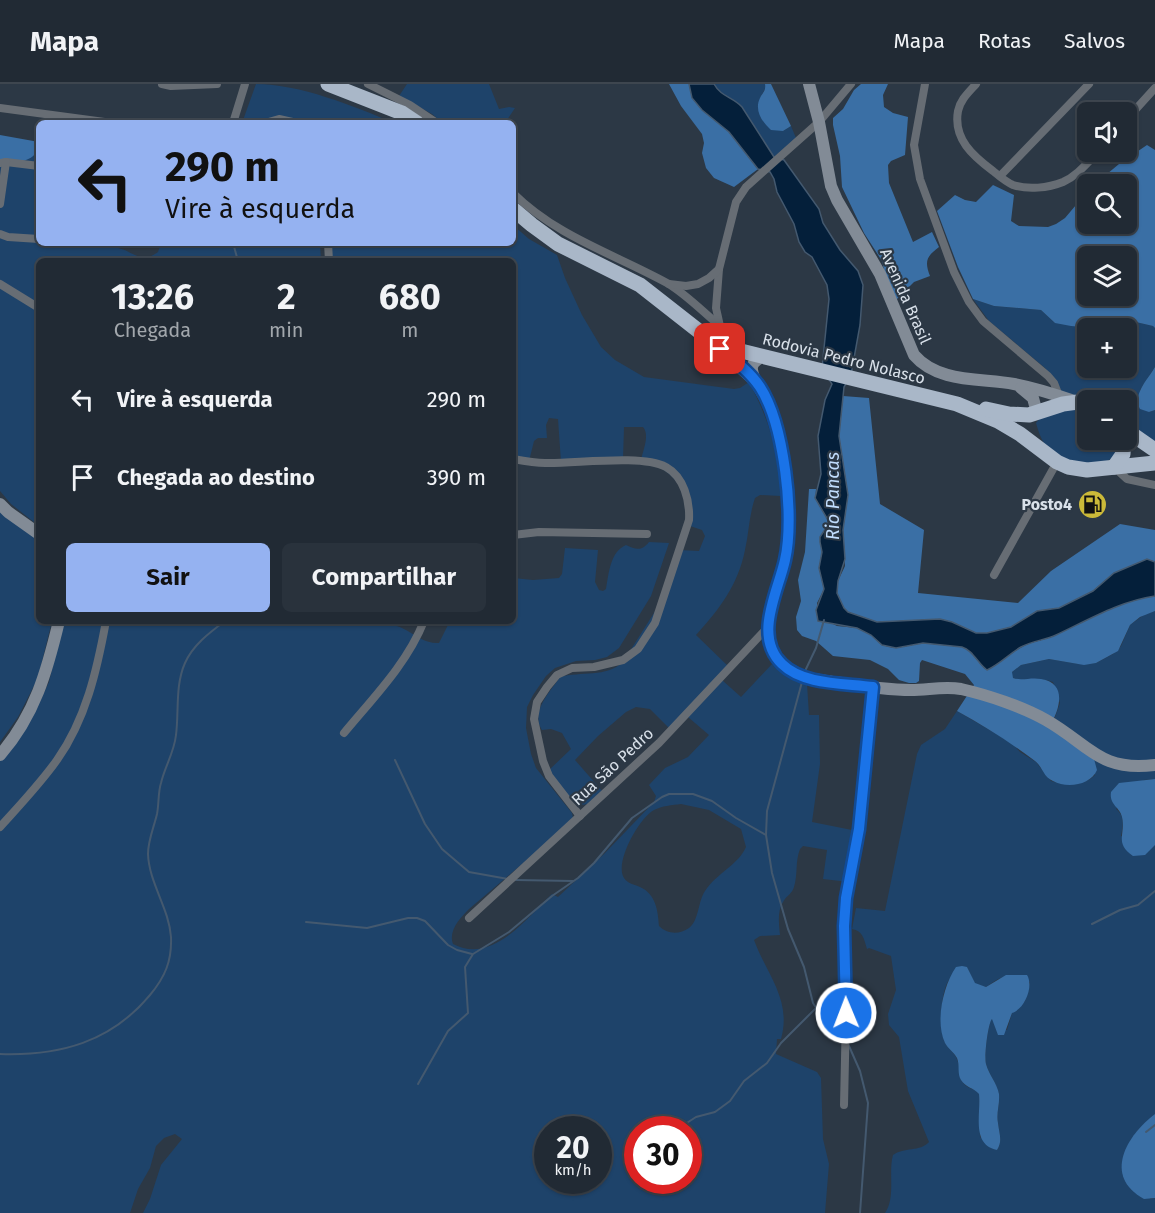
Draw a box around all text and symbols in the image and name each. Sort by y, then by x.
text: Mapa [30,25,99,58]
text: Mapa [894,28,945,54]
text: Rotas [978,28,1031,54]
text: Salvos [1064,28,1125,54]
map controls [1077,102,1137,450]
button: sound [1077,102,1137,162]
text: 290 m [165,142,280,192]
icon: left [66,144,144,222]
button: search [1077,174,1137,234]
text: Vire à esquerda [165,193,355,225]
street label: Avenida Brasil [876,245,935,347]
button: layers [1077,246,1137,306]
text: 13:26 [111,275,194,319]
text: 2 [277,275,296,319]
text: 680 [379,275,441,319]
text: Chegada [114,318,191,342]
text: min [269,318,304,342]
text: m [401,318,418,342]
button: + [1077,318,1137,378]
pin [694,323,745,374]
street label: Rodovia Pedro Nolasco [761,329,927,388]
icon: arrive [703,332,736,365]
icon: left [66,383,99,416]
text: Vire à esquerda [117,386,273,413]
text: 290 m [427,386,486,413]
button: − [1077,390,1137,450]
water label: Rio Pancas [822,452,844,540]
icon: arrive [66,461,99,494]
text: Chegada ao destino [117,464,315,491]
text: 390 m [427,464,486,491]
fuel station icon: Posto4 [1077,488,1109,520]
place label: Posto4 [1022,495,1072,514]
button: Sair [66,543,270,612]
button: Compartilhar [282,543,486,612]
street label: Rua São Pedro [567,724,657,809]
position arrow [814,981,878,1045]
speed limit sign: 30 [624,1116,702,1194]
text: 20 [556,1130,590,1166]
text: km/h [554,1161,592,1179]

